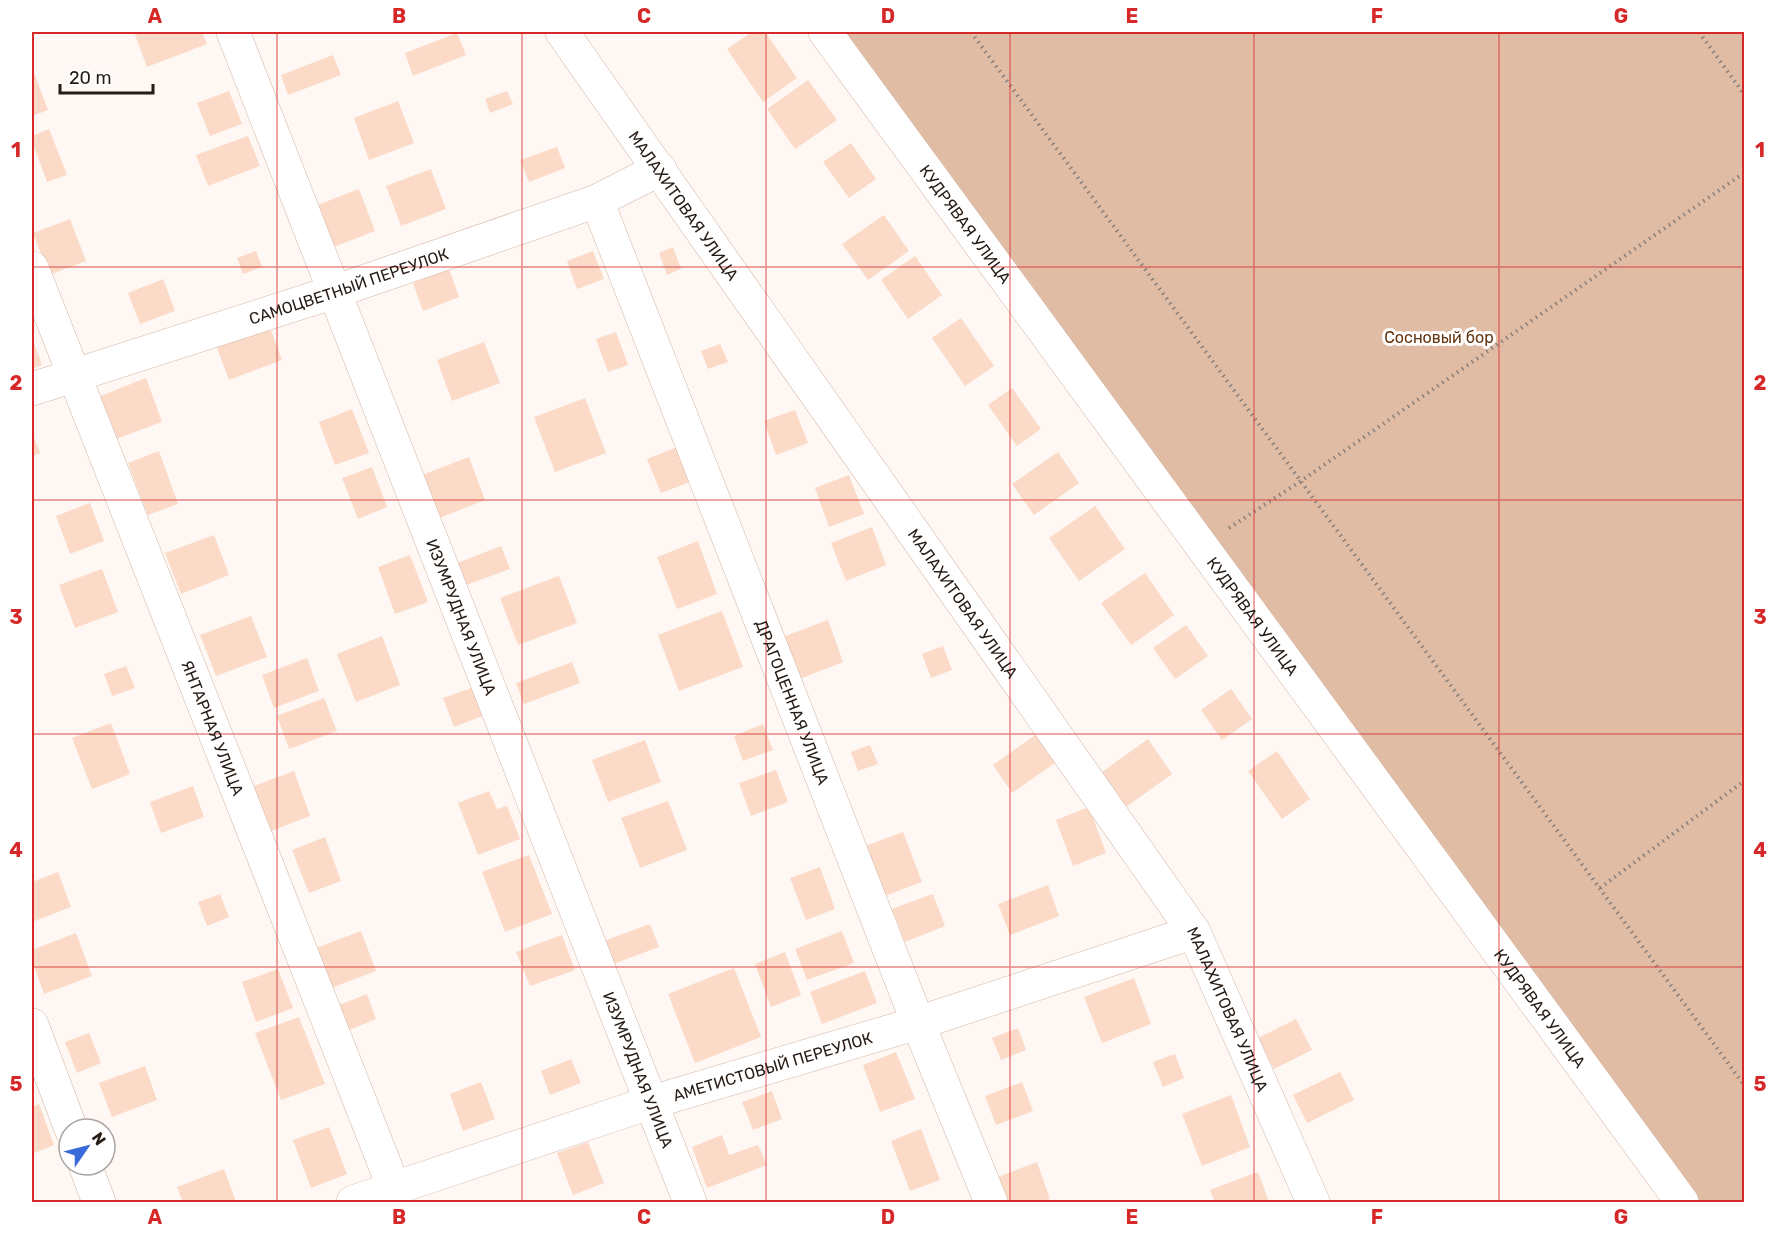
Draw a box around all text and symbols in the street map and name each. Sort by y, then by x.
text: A [148,4,163,28]
text: B [392,4,406,28]
text: C [637,4,651,28]
text: D [881,4,895,28]
text: E [1126,4,1138,28]
text: F [1371,4,1383,28]
text: G [1614,4,1628,28]
scale bar [60,57,153,95]
text: 20 m [69,67,111,89]
street label: МАЛАХИТОВАЯ УЛИЦА [625,127,743,284]
text: 1 [11,138,21,162]
text: 1 [1755,138,1765,162]
street label: КУДРЯВАЯ УЛИЦА [916,161,1016,287]
street label: САМОЦВЕТНЫЙ ПЕРЕУЛОК [247,244,451,328]
park label: Сосновый бор [1384,328,1494,347]
text: 2 [10,371,23,395]
text: 2 [1754,371,1767,395]
street label: МАЛАХИТОВАЯ УЛИЦА [904,525,1022,682]
street label: ИЗУМРУДНАЯ УЛИЦА [422,536,501,698]
street label: КУДРЯВАЯ УЛИЦА [1203,553,1303,679]
text: 3 [9,605,23,629]
text: 3 [1753,605,1767,629]
street label: ДРАГОЦЕННАЯ УЛИЦА [752,617,834,788]
street label: ЯНТАРНАЯ УЛИЦА [178,657,248,798]
text: 4 [9,838,23,862]
text: 4 [1753,838,1767,862]
street label: МАЛАХИТОВАЯ УЛИЦА [1183,924,1273,1095]
street label: КУДРЯВАЯ УЛИЦА [1490,945,1590,1071]
street label: ИЗУМРУДНАЯ УЛИЦА [599,989,677,1151]
street label: АМЕТИСТОВЫЙ ПЕРЕУЛОК [671,1028,875,1105]
text: 5 [10,1072,23,1096]
text: 5 [1754,1072,1767,1096]
north arrow [57,1117,117,1177]
text: N [88,1129,110,1149]
text: A [148,1205,163,1229]
text: B [392,1205,406,1229]
text: C [637,1205,651,1229]
text: D [881,1205,895,1229]
text: E [1126,1205,1138,1229]
text: F [1371,1205,1383,1229]
text: G [1614,1205,1628,1229]

